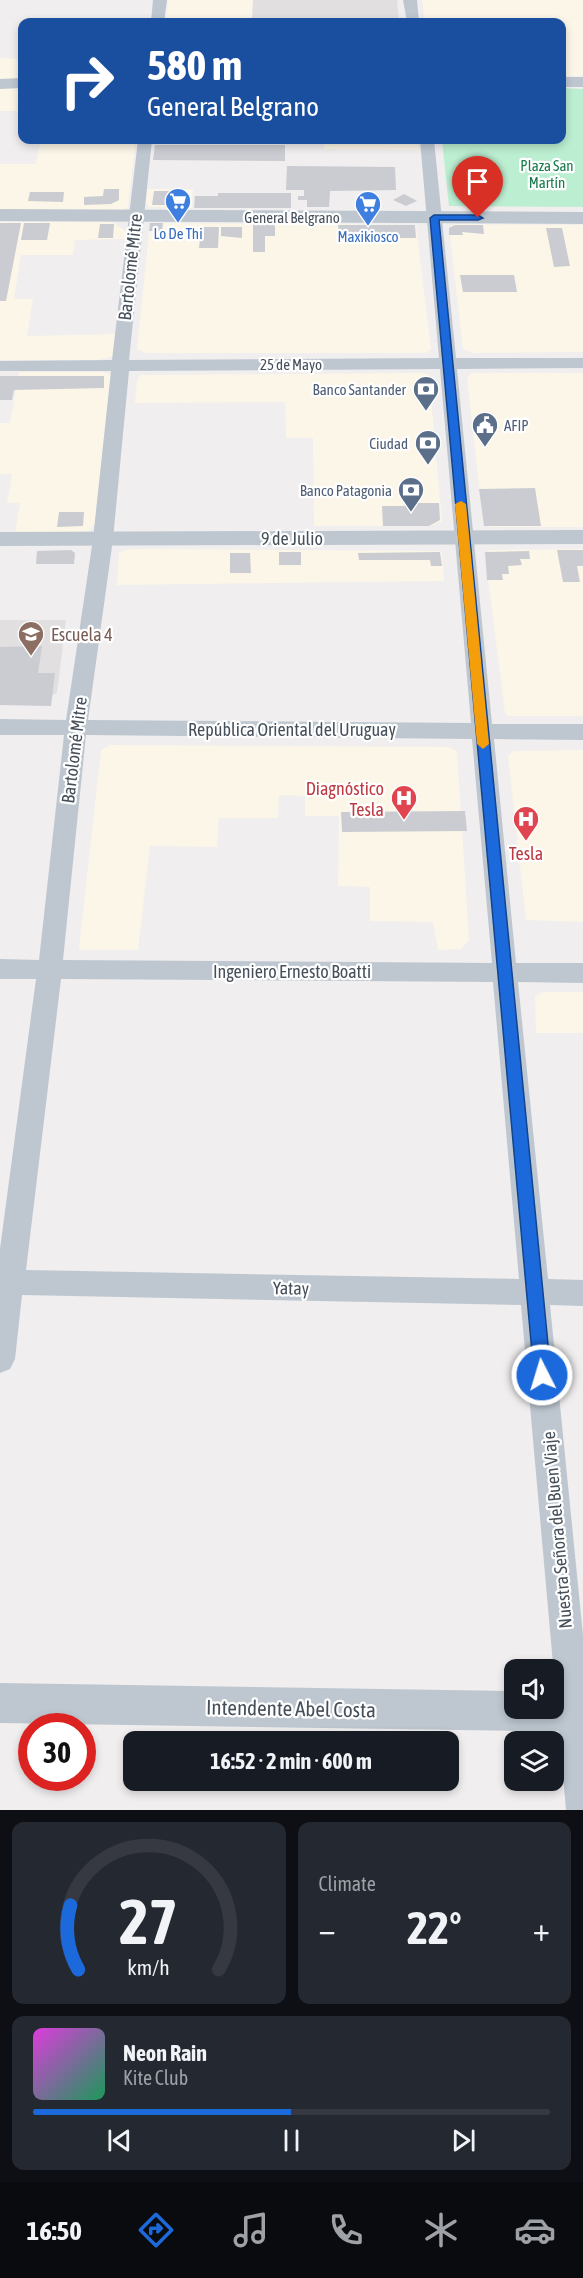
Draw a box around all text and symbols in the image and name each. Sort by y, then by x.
text: 580 m [147,41,242,89]
icon: right [48,42,126,120]
text: General Belgrano [147,91,319,122]
pin [452,156,503,218]
park label: Plaza San Martín [520,157,574,191]
icon: arrive [461,165,494,198]
supermarket icon: Lo De Thi [163,186,193,224]
supermarket icon: Maxikiosco [353,189,383,227]
street label: General Belgrano [244,209,340,226]
street label: Bartolomé Mitre [114,213,146,321]
place label: Lo De Thi [153,225,203,242]
place label: Maxikiosco [337,228,399,245]
street label: 25 de Mayo [260,356,322,373]
bank icon: Banco Santander [411,374,441,412]
place label: Banco Santander [313,381,407,398]
public building icon: AFIP [470,410,500,448]
place label: AFIP [504,417,529,434]
bank icon: Ciudad [413,428,443,466]
place label: Ciudad [369,435,408,452]
bank icon: Banco Patagonia [396,475,426,513]
place label: Banco Patagonia [300,482,392,499]
street label: 9 de Julio [261,528,323,549]
school or university icon: Escuela 4 [16,619,46,657]
place label: Escuela 4 [51,624,113,645]
street label: Bartolomé Mitre [57,696,91,804]
street label: República Oriental del Uruguay [188,719,396,740]
place label: Diagnóstico Tesla [306,778,384,820]
hospital icon: Diagnóstico Tesla [389,783,419,821]
hospital icon: Tesla [511,804,541,842]
place label: Tesla [509,843,543,864]
street label: Ingeniero Ernesto Boatti [213,961,371,982]
street label: Yatay [273,1277,309,1299]
position arrow [510,1343,574,1407]
street label: Nuestra Señora del Buen Viaje [538,1431,576,1629]
map controls [504,1659,564,1791]
button: sound [504,1659,564,1719]
street label: Intendente Abel Costa [206,1695,376,1721]
speed limit sign: 30 [18,1713,96,1791]
button: layers [504,1731,564,1791]
text: 16:52 · 2 min · 600 m [210,1748,372,1774]
text: Climate [319,1872,376,1895]
text: 27 [119,1886,178,1957]
text: 22° [407,1902,462,1954]
text: − [319,1910,336,1948]
text: + [533,1910,550,1948]
text: km/h [127,1955,170,1980]
text: Neon Rain [123,2040,207,2066]
text: Kite Club [123,2066,188,2089]
icon: previous [103,2124,136,2157]
icon: pause [275,2124,308,2157]
icon: next [447,2124,480,2157]
icon: directions [135,2209,177,2251]
icon: music [230,2209,272,2251]
icon: phone [325,2209,367,2251]
icon: climate [420,2209,462,2251]
icon: car [514,2209,556,2251]
text: 16:50 [26,2215,82,2246]

